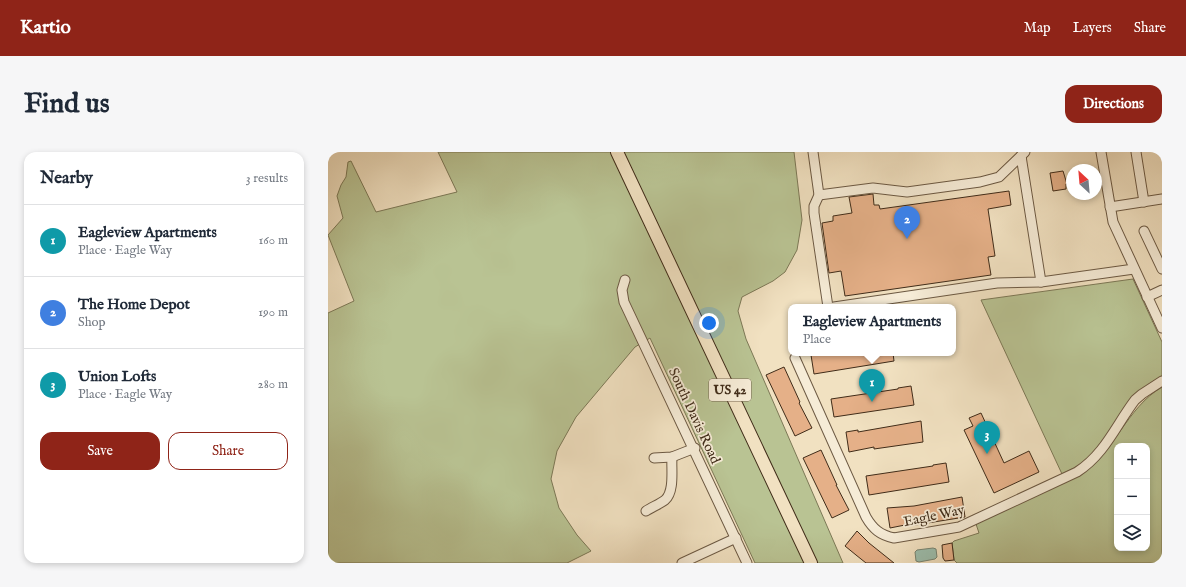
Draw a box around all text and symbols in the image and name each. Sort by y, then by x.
text: Kartio [20,16,71,40]
text: Map [1024,19,1051,37]
text: Layers [1073,19,1112,37]
text: Share [1134,19,1166,37]
button: Directions [1065,85,1162,123]
text: Find us [24,87,110,122]
north arrow [1066,164,1102,200]
text: Nearby [40,168,93,189]
text: 3 results [246,170,288,187]
pin: 2 [894,206,920,239]
text: Eagleview Apartments [78,223,217,242]
text: 1 [51,232,55,249]
text: 160 m [258,232,288,249]
text: Place · Eagle Way [78,242,172,259]
text: The Home Depot [78,295,190,314]
text: 2 [50,304,56,321]
text: 190 m [258,304,288,321]
popup [788,304,956,356]
text: Eagleview Apartments [803,312,941,331]
your location [699,313,719,333]
text: Shop [78,314,106,331]
text: Place [803,331,831,348]
street label: South Davis Road [664,365,724,467]
text: Union Lofts [78,367,156,386]
pin: 1 [859,369,885,402]
text: 3 [51,376,55,393]
text: 280 m [258,376,288,393]
road number: US 42 [709,379,751,401]
text: Place · Eagle Way [78,386,172,403]
pin: 3 [974,421,1000,454]
button: Save [40,432,160,470]
button: Share [168,432,288,470]
map controls [1114,443,1150,551]
button: + [1114,443,1150,479]
button: − [1114,479,1150,515]
street label: Eagle Way [902,501,966,531]
button: layers [1114,515,1150,551]

